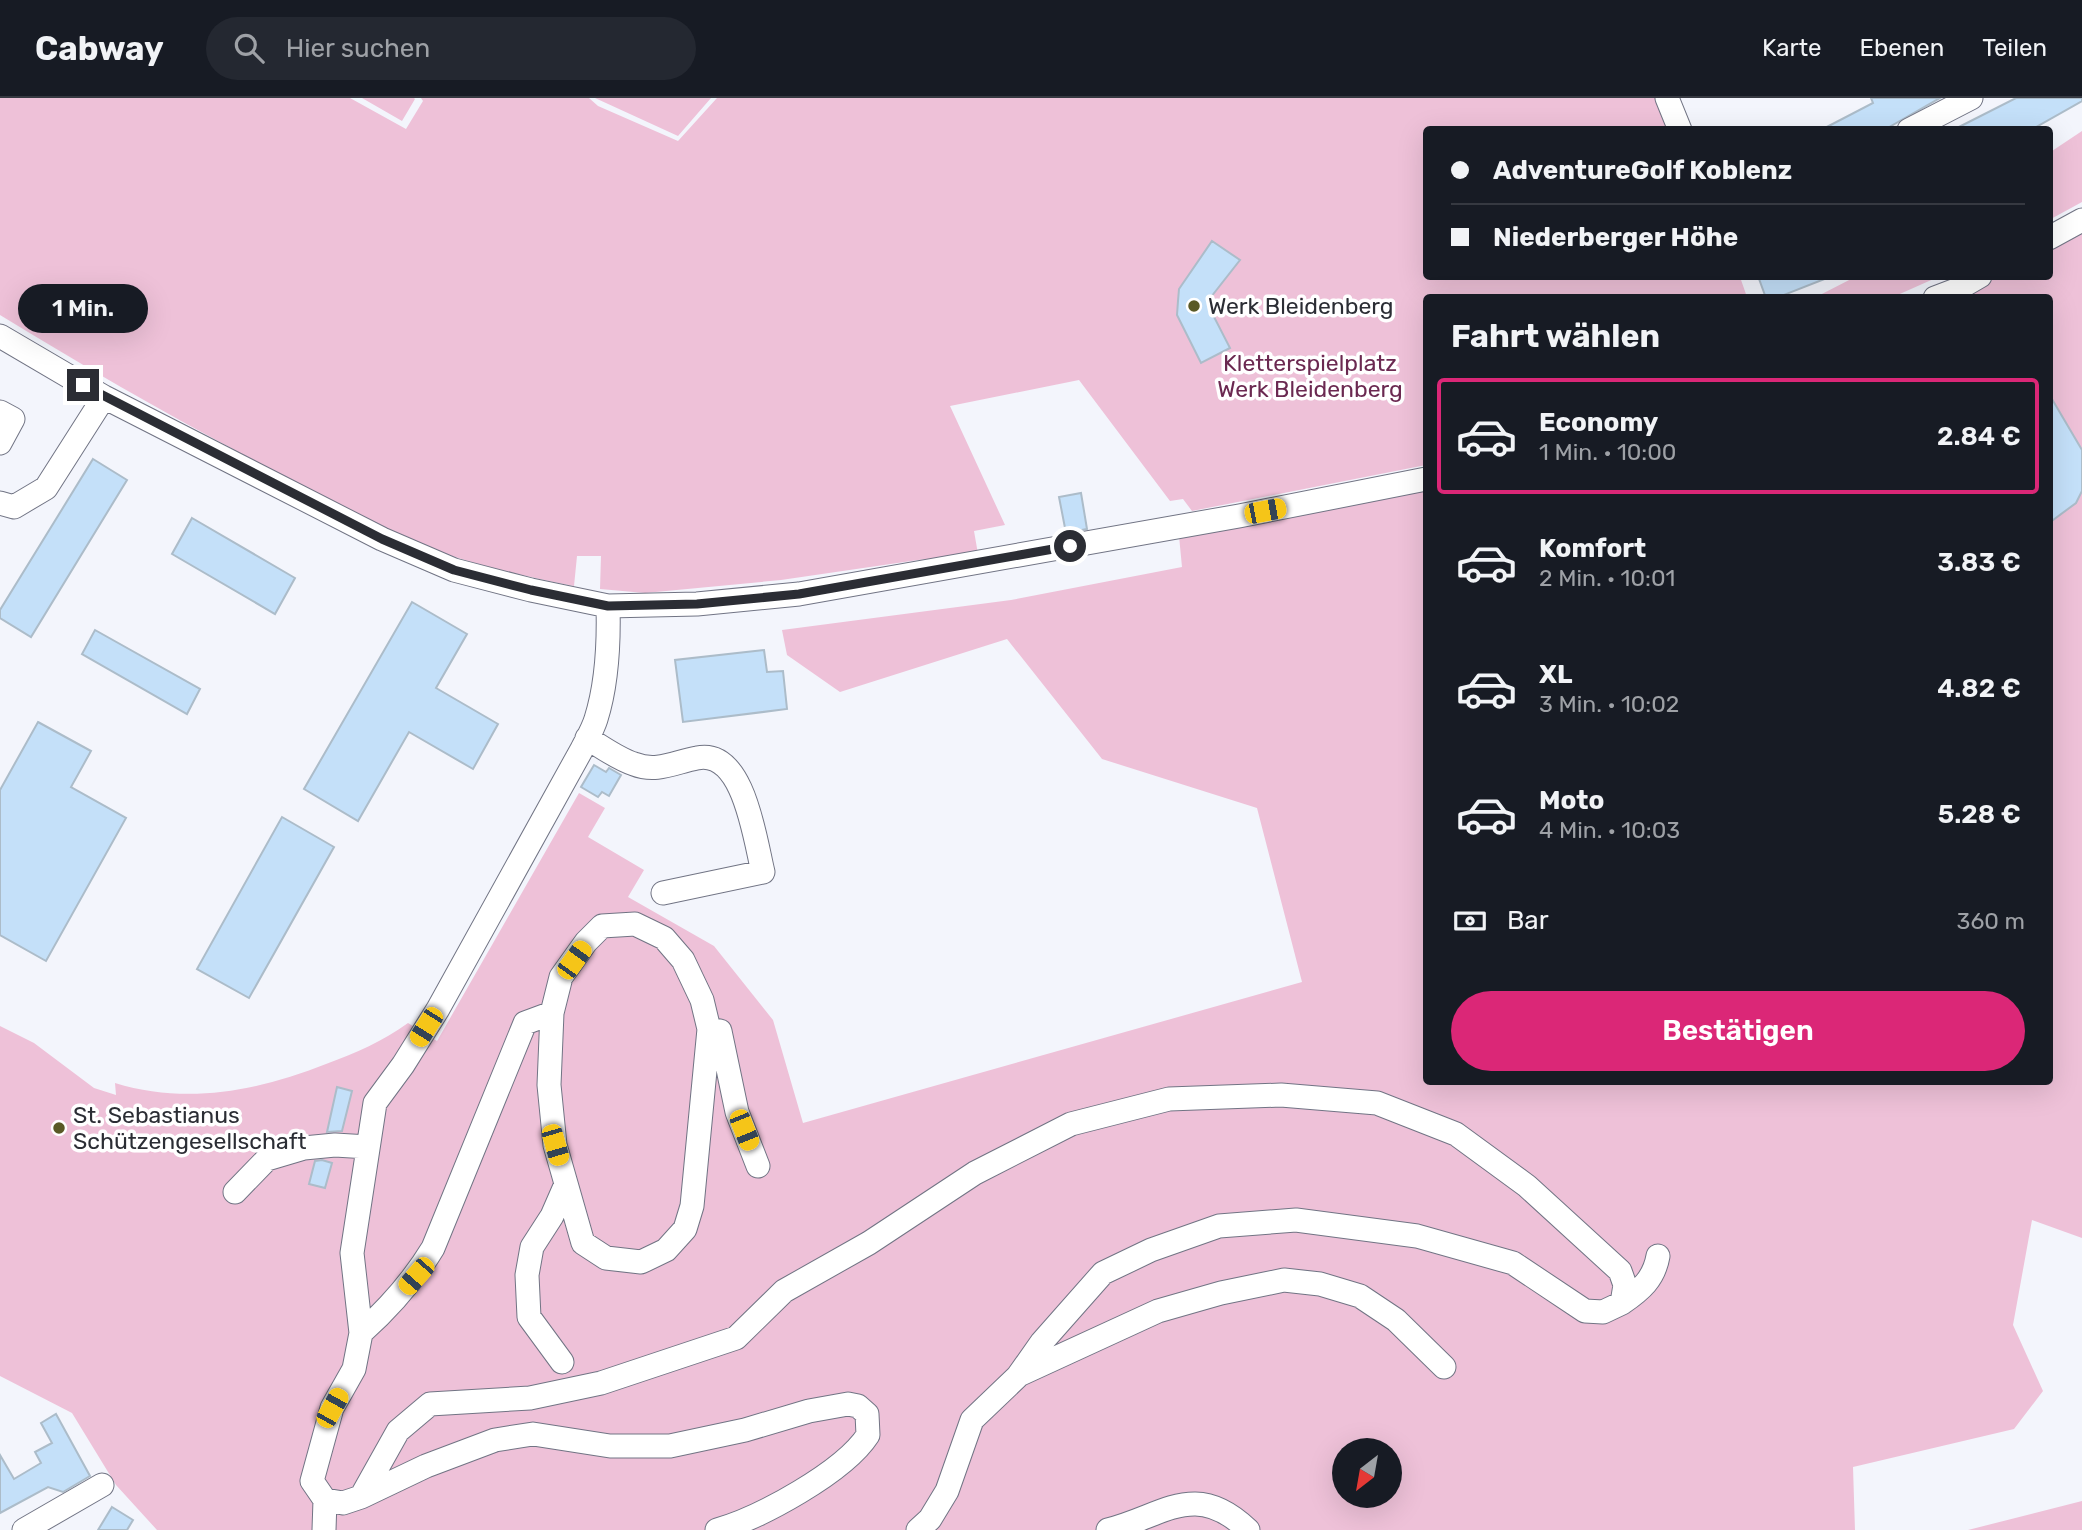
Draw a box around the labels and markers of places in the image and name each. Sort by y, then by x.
place label: Werk Bleidenberg [1208,292,1394,320]
marker: Werk Bleidenberg [1186,298,1202,314]
place label: St. Sebastianus Schützengesellschaft [73,1101,307,1155]
marker: St. Sebastianus Schützengesellschaft [51,1120,67,1136]

